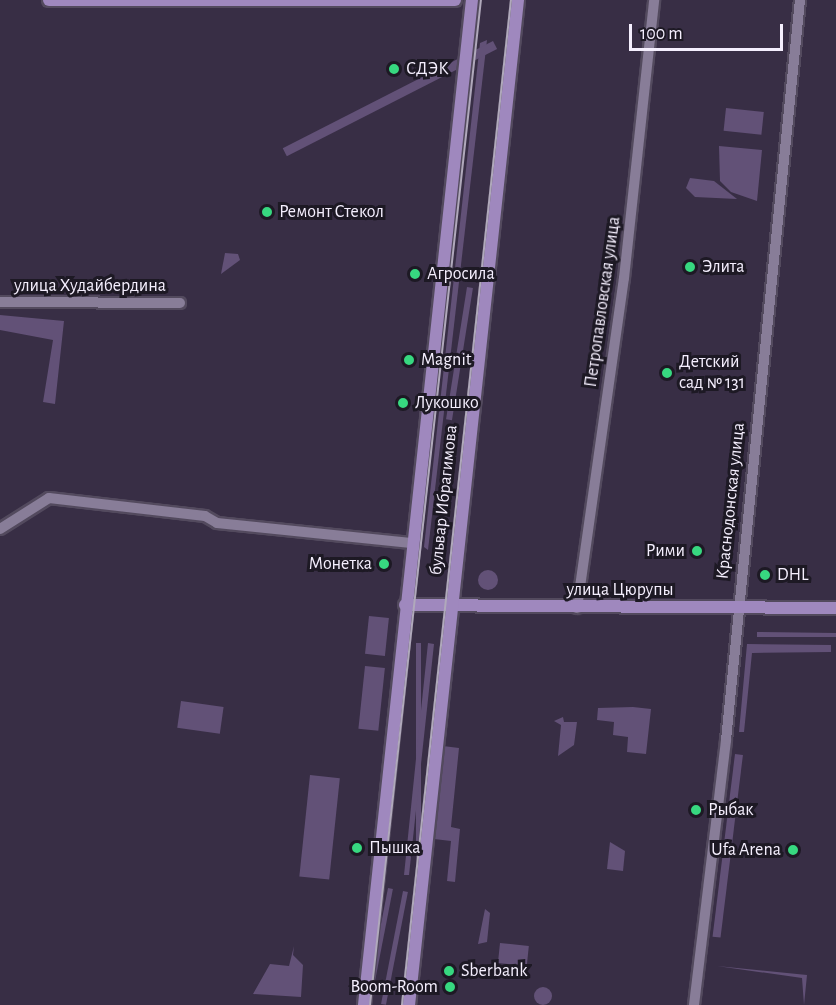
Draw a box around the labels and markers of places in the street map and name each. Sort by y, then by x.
place label: СДЭК [406,58,449,80]
marker: СДЭК [387,62,401,76]
place label: Ремонт Стекол [279,201,384,223]
marker: Ремонт Стекол [260,205,274,219]
place label: Элита [702,256,744,278]
marker: Элита [683,260,697,274]
place label: Агросила [427,263,495,285]
marker: Агросила [408,267,422,281]
place label: Magnit [421,349,471,371]
place label: Детский сад № 131 [679,352,745,394]
marker: Magnit [402,353,416,367]
marker: Детский сад № 131 [660,366,674,380]
place label: Лукошко [415,392,479,414]
marker: Лукошко [396,396,410,410]
place label: Рими [646,540,685,562]
marker: Рими [690,544,704,558]
place label: Монетка [309,553,372,575]
marker: Монетка [377,557,391,571]
place label: DHL [777,564,808,586]
marker: DHL [758,568,772,582]
place label: Рыбак [708,799,754,821]
marker: Рыбак [689,803,703,817]
place label: Пышка [369,837,420,859]
place label: Ufa Arena [711,839,781,861]
marker: Пышка [350,841,364,855]
marker: Ufa Arena [786,843,800,857]
place label: Sberbank [461,960,528,982]
marker: Sberbank [442,964,456,978]
place label: Boom-Room [350,976,438,998]
marker: Boom-Room [443,980,457,994]

